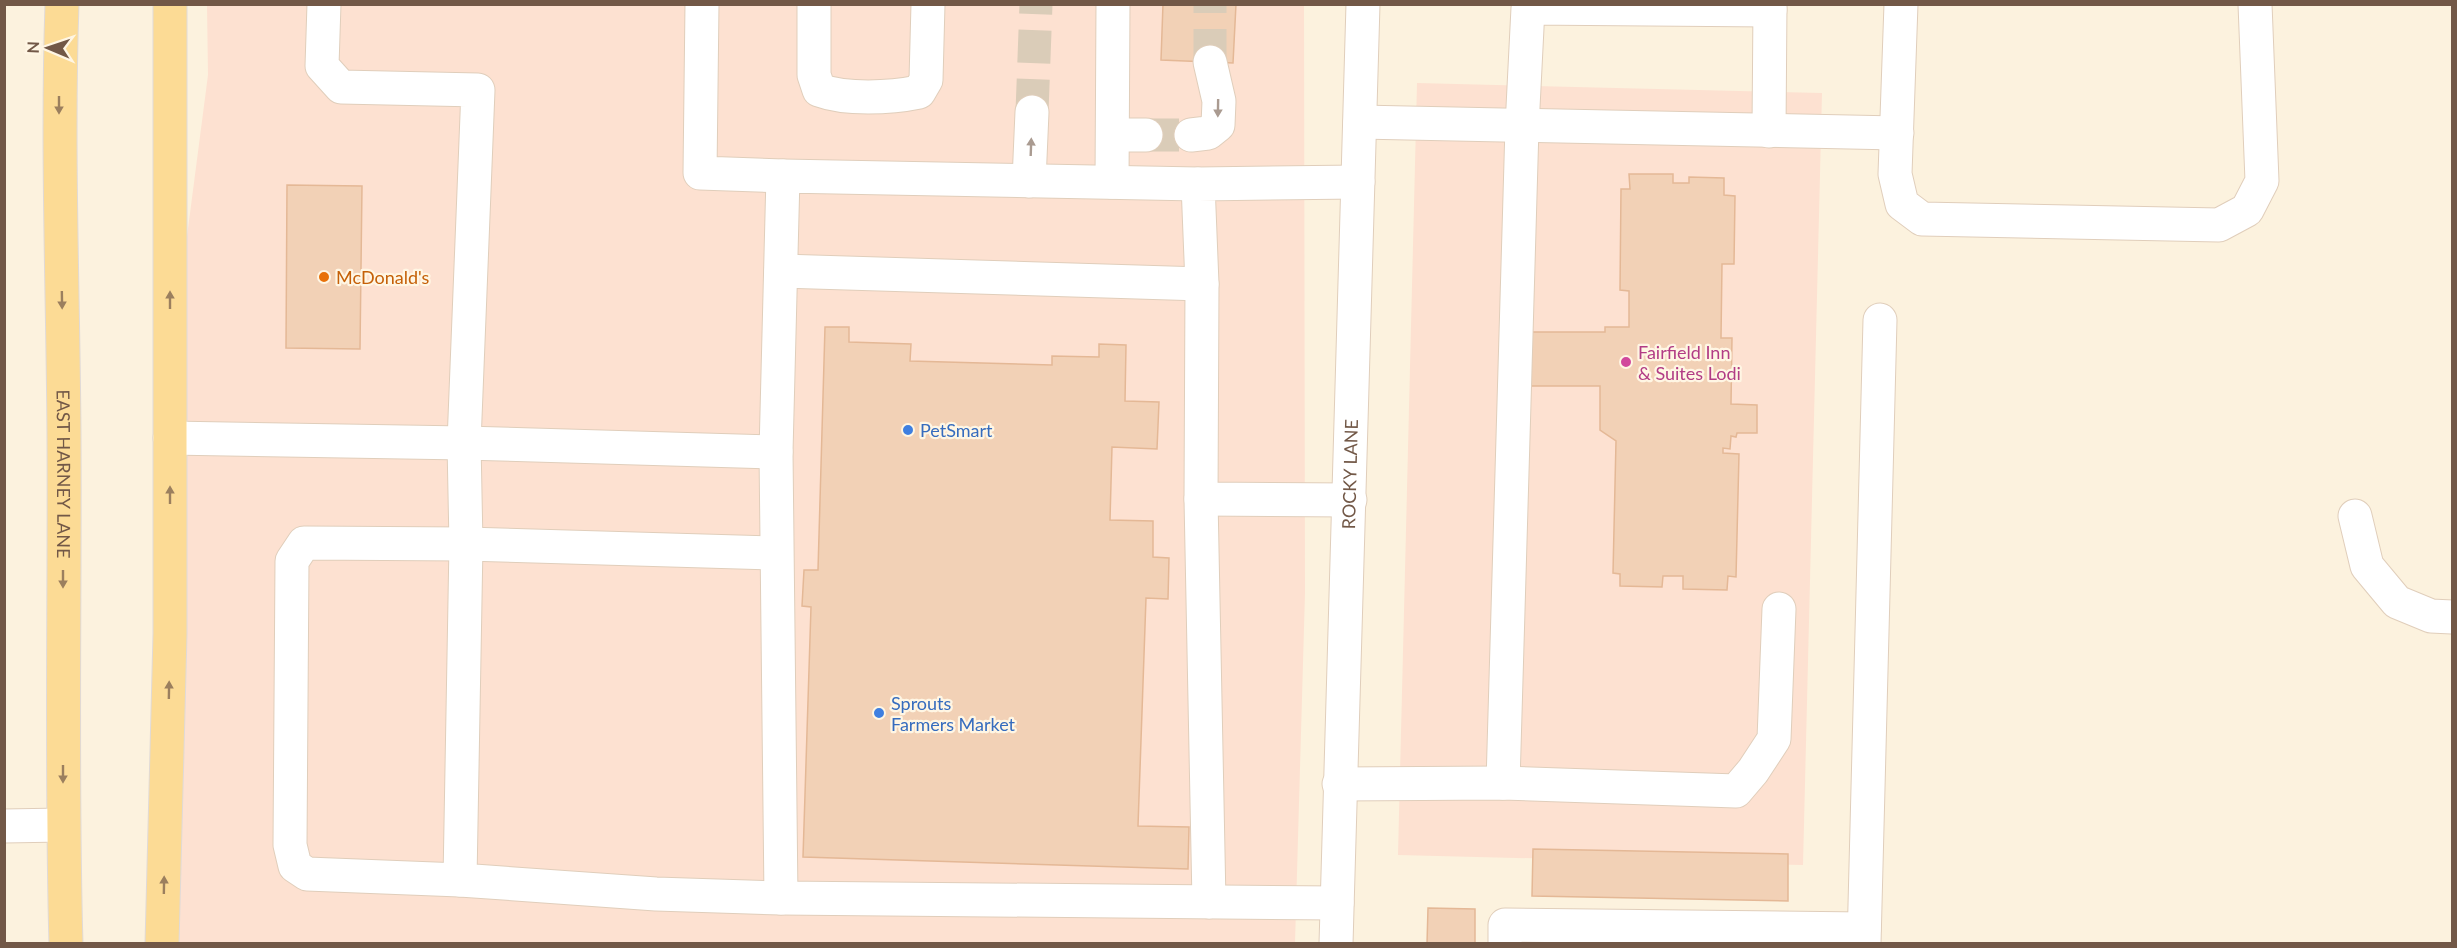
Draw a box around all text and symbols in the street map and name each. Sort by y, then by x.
north arrow [18,18,78,78]
text: N [23,41,42,54]
one-way arrow [54,95,64,114]
one-way arrow [1213,98,1223,117]
one-way arrow [1026,137,1035,156]
place label: McDonald's [336,266,430,288]
marker: McDonald's [317,270,331,284]
one-way arrow [57,290,67,309]
one-way arrow [165,291,175,310]
place label: Fairfield Inn & Suites Lodi [1638,341,1741,384]
marker: Fairfield Inn & Suites Lodi [1619,355,1633,369]
street label: EAST HARNEY LANE [53,389,75,559]
place label: PetSmart [920,419,993,441]
street label: ROCKY LANE [1337,419,1362,530]
marker: PetSmart [901,423,915,437]
one-way arrow [165,486,175,505]
one-way arrow [59,569,68,588]
one-way arrow [164,681,173,700]
place label: Sprouts Farmers Market [891,692,1016,735]
marker: Sprouts Farmers Market [872,706,886,720]
one-way arrow [58,764,68,783]
one-way arrow [159,876,168,895]

